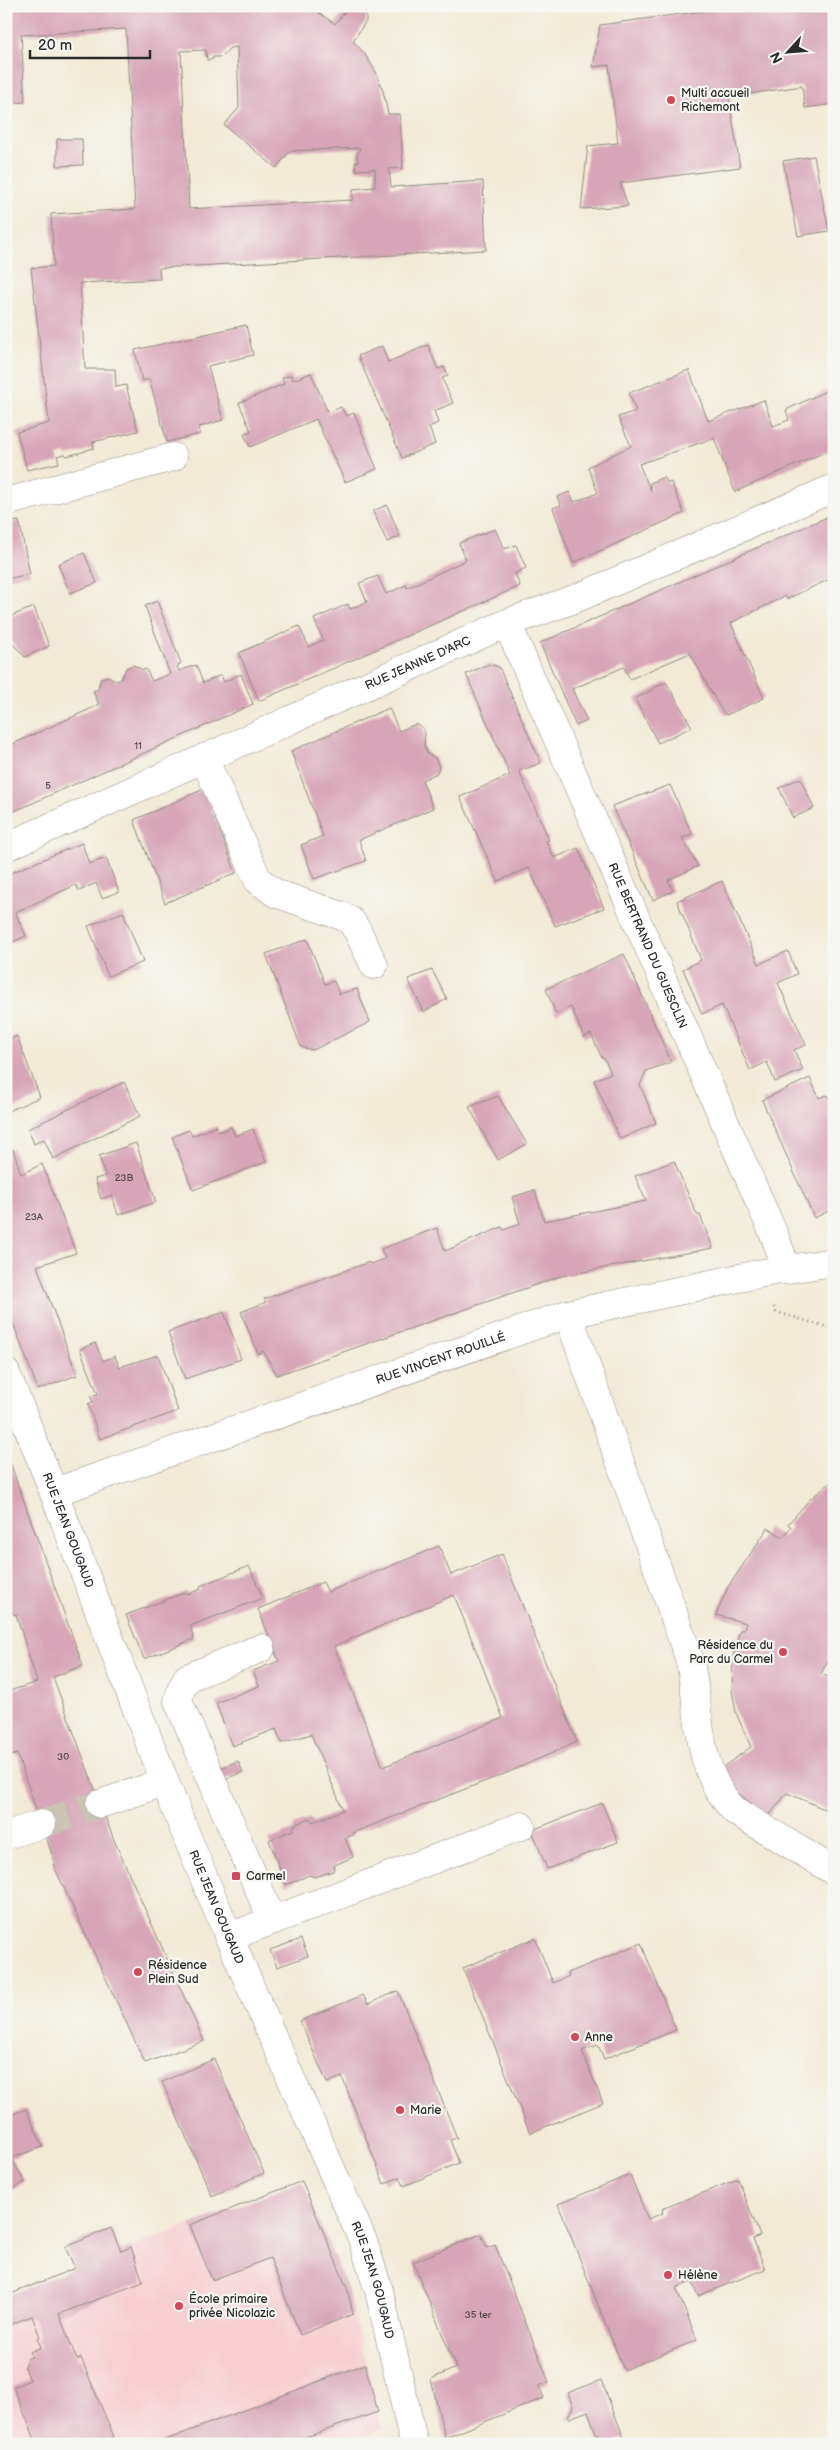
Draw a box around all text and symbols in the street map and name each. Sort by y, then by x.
scale bar [30,28,150,60]
north arrow [762,28,812,78]
text: 20 m [38,36,72,55]
text: N [767,49,787,66]
place label: Multi accueil Richemont [681,86,749,115]
marker: Multi accueil Richemont [665,94,677,106]
street label: RUE JEANNE D'ARC [363,633,473,693]
house number: 11 [134,740,142,752]
house number: 5 [45,780,51,792]
street label: RUE BERTRAND DU GUESCLIN [605,860,691,1031]
house number: 23B [115,1172,133,1184]
house number: 23A [25,1211,44,1223]
street label: RUE VINCENT ROUILLÉ [374,1328,507,1388]
street label: RUE JEAN GOUGAUD [39,1470,97,1590]
place label: Résidence du Parc du Carmel [689,1638,773,1667]
marker: Résidence du Parc du Carmel [777,1646,789,1658]
house number: 30 [57,1751,69,1763]
street label: RUE JEAN GOUGAUD [186,1848,247,1966]
place label: Carmel [246,1869,285,1884]
marker: Carmel [230,1870,242,1882]
place label: Résidence Plein Sud [148,1958,207,1987]
marker: Résidence Plein Sud [132,1966,144,1978]
place label: Anne [585,2030,613,2045]
marker: Anne [569,2031,581,2043]
place label: Marie [410,2103,441,2118]
marker: Marie [394,2104,406,2116]
street label: RUE JEAN GOUGAUD [348,2219,397,2341]
place label: Hélène [678,2268,718,2283]
marker: Hélène [662,2269,674,2281]
place label: École primaire privée Nicolazic [189,2291,275,2321]
marker: École primaire privée Nicolazic [173,2300,185,2312]
house number: 35 ter [465,2309,492,2321]

